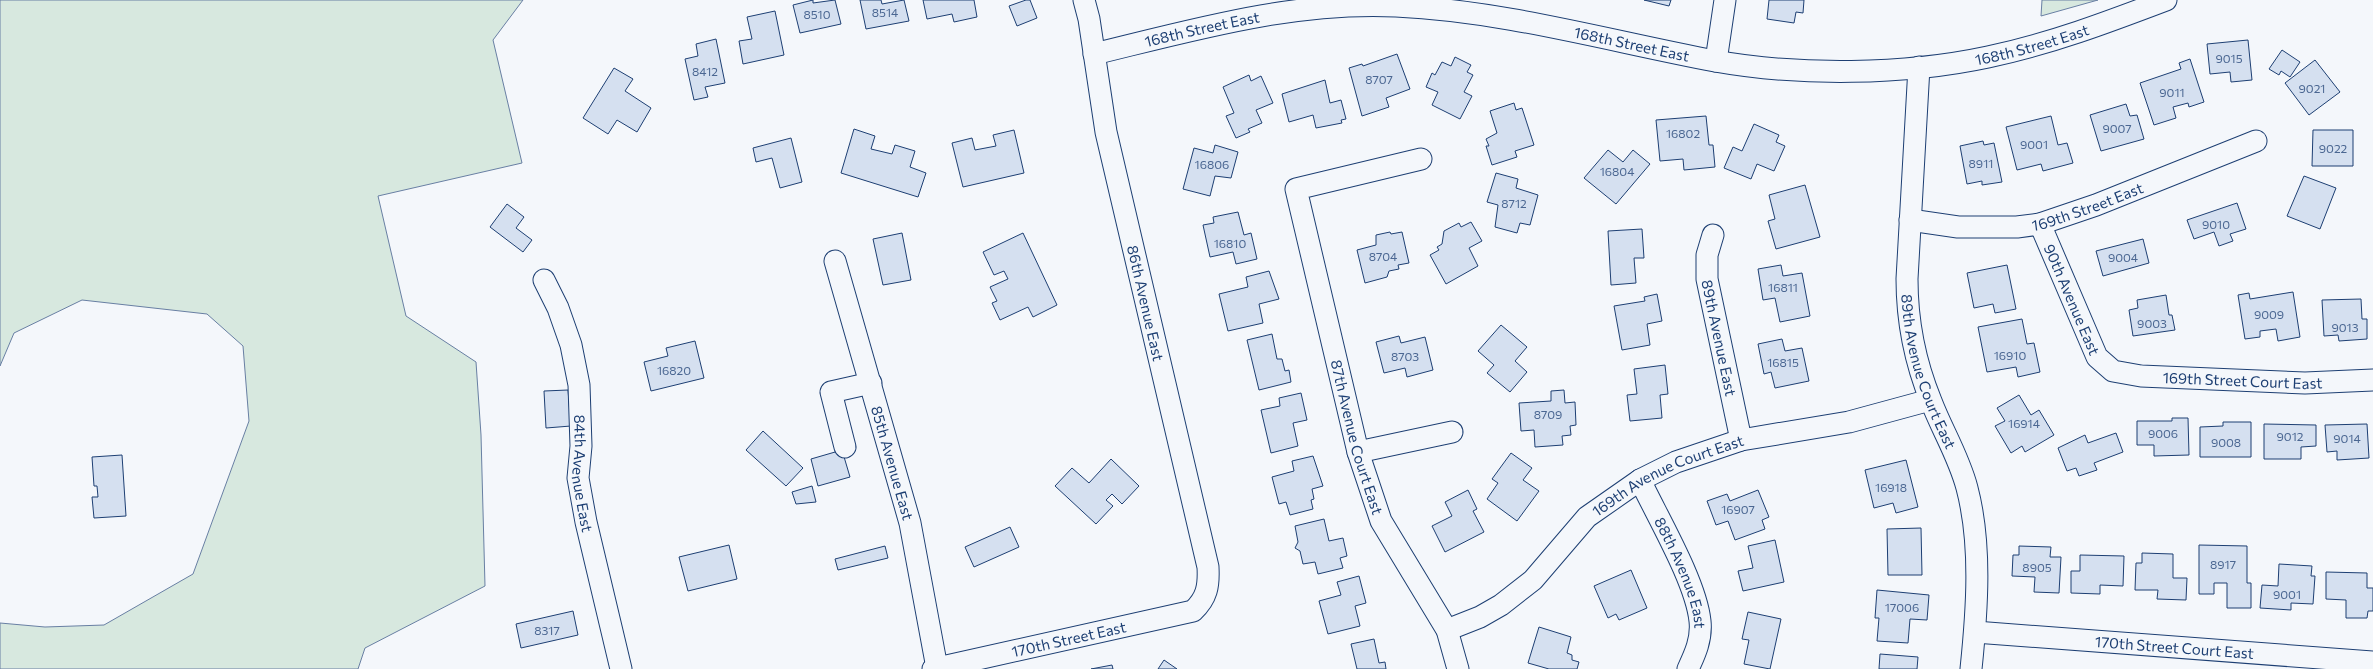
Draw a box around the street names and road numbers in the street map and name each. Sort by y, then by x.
street label: 168th Street East [1143,7,1261,50]
street label: 168th Street East [1973,20,2091,68]
street label: 168th Street East [1573,23,1691,65]
street label: 169th Street East [2031,178,2146,234]
street label: 90th Avenue East [2041,241,2104,358]
street label: 86th Avenue East [1124,243,1168,363]
street label: 89th Avenue East [1698,278,1740,398]
street label: 89th Avenue Court East [1898,293,1960,451]
street label: 87th Avenue Court East [1328,358,1387,517]
street label: 169th Street Court East [2162,368,2323,392]
street label: 85th Avenue East [868,404,918,522]
street label: 84th Avenue East [569,414,597,534]
street label: 169th Avenue Court East [1588,431,1746,520]
street label: 88th Avenue East [1651,514,1709,629]
street label: 170th Street East [1010,617,1128,660]
street label: 170th Street Court East [2094,632,2255,662]

